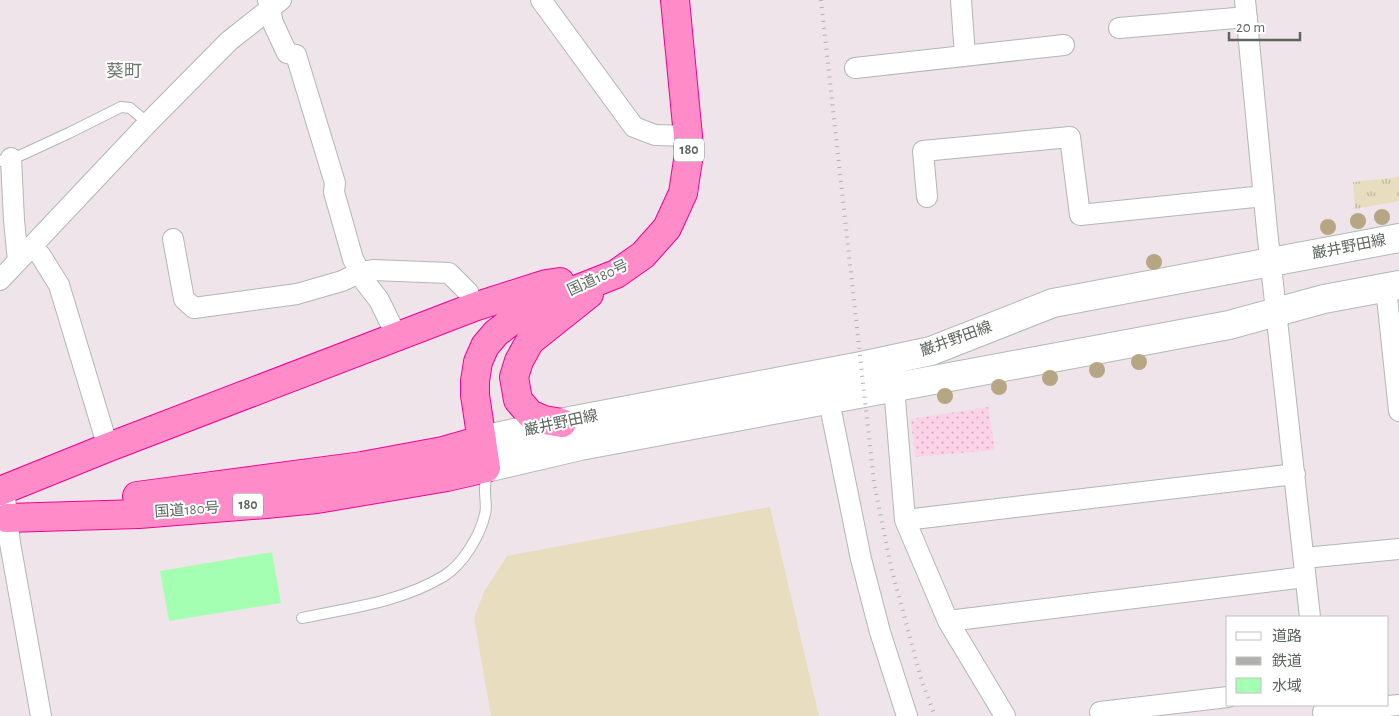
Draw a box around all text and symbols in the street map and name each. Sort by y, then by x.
scale bar [1229,10,1300,42]
text: 20 m [1236,20,1265,35]
district label: 葵町 [106,62,142,81]
road number: 180 [674,138,704,162]
street label: 巌井野田線 [1310,231,1387,262]
street label: 国道180号 [565,257,631,299]
street label: 巌井野田線 [918,317,994,359]
street label: 巌井野田線 [522,406,599,438]
road number: 180 [233,494,263,516]
street label: 国道180号 [154,499,220,520]
legend [1226,616,1389,706]
text: 道路 [1272,628,1302,644]
text: 鉄道 [1272,653,1302,669]
text: 水域 [1272,678,1302,694]

